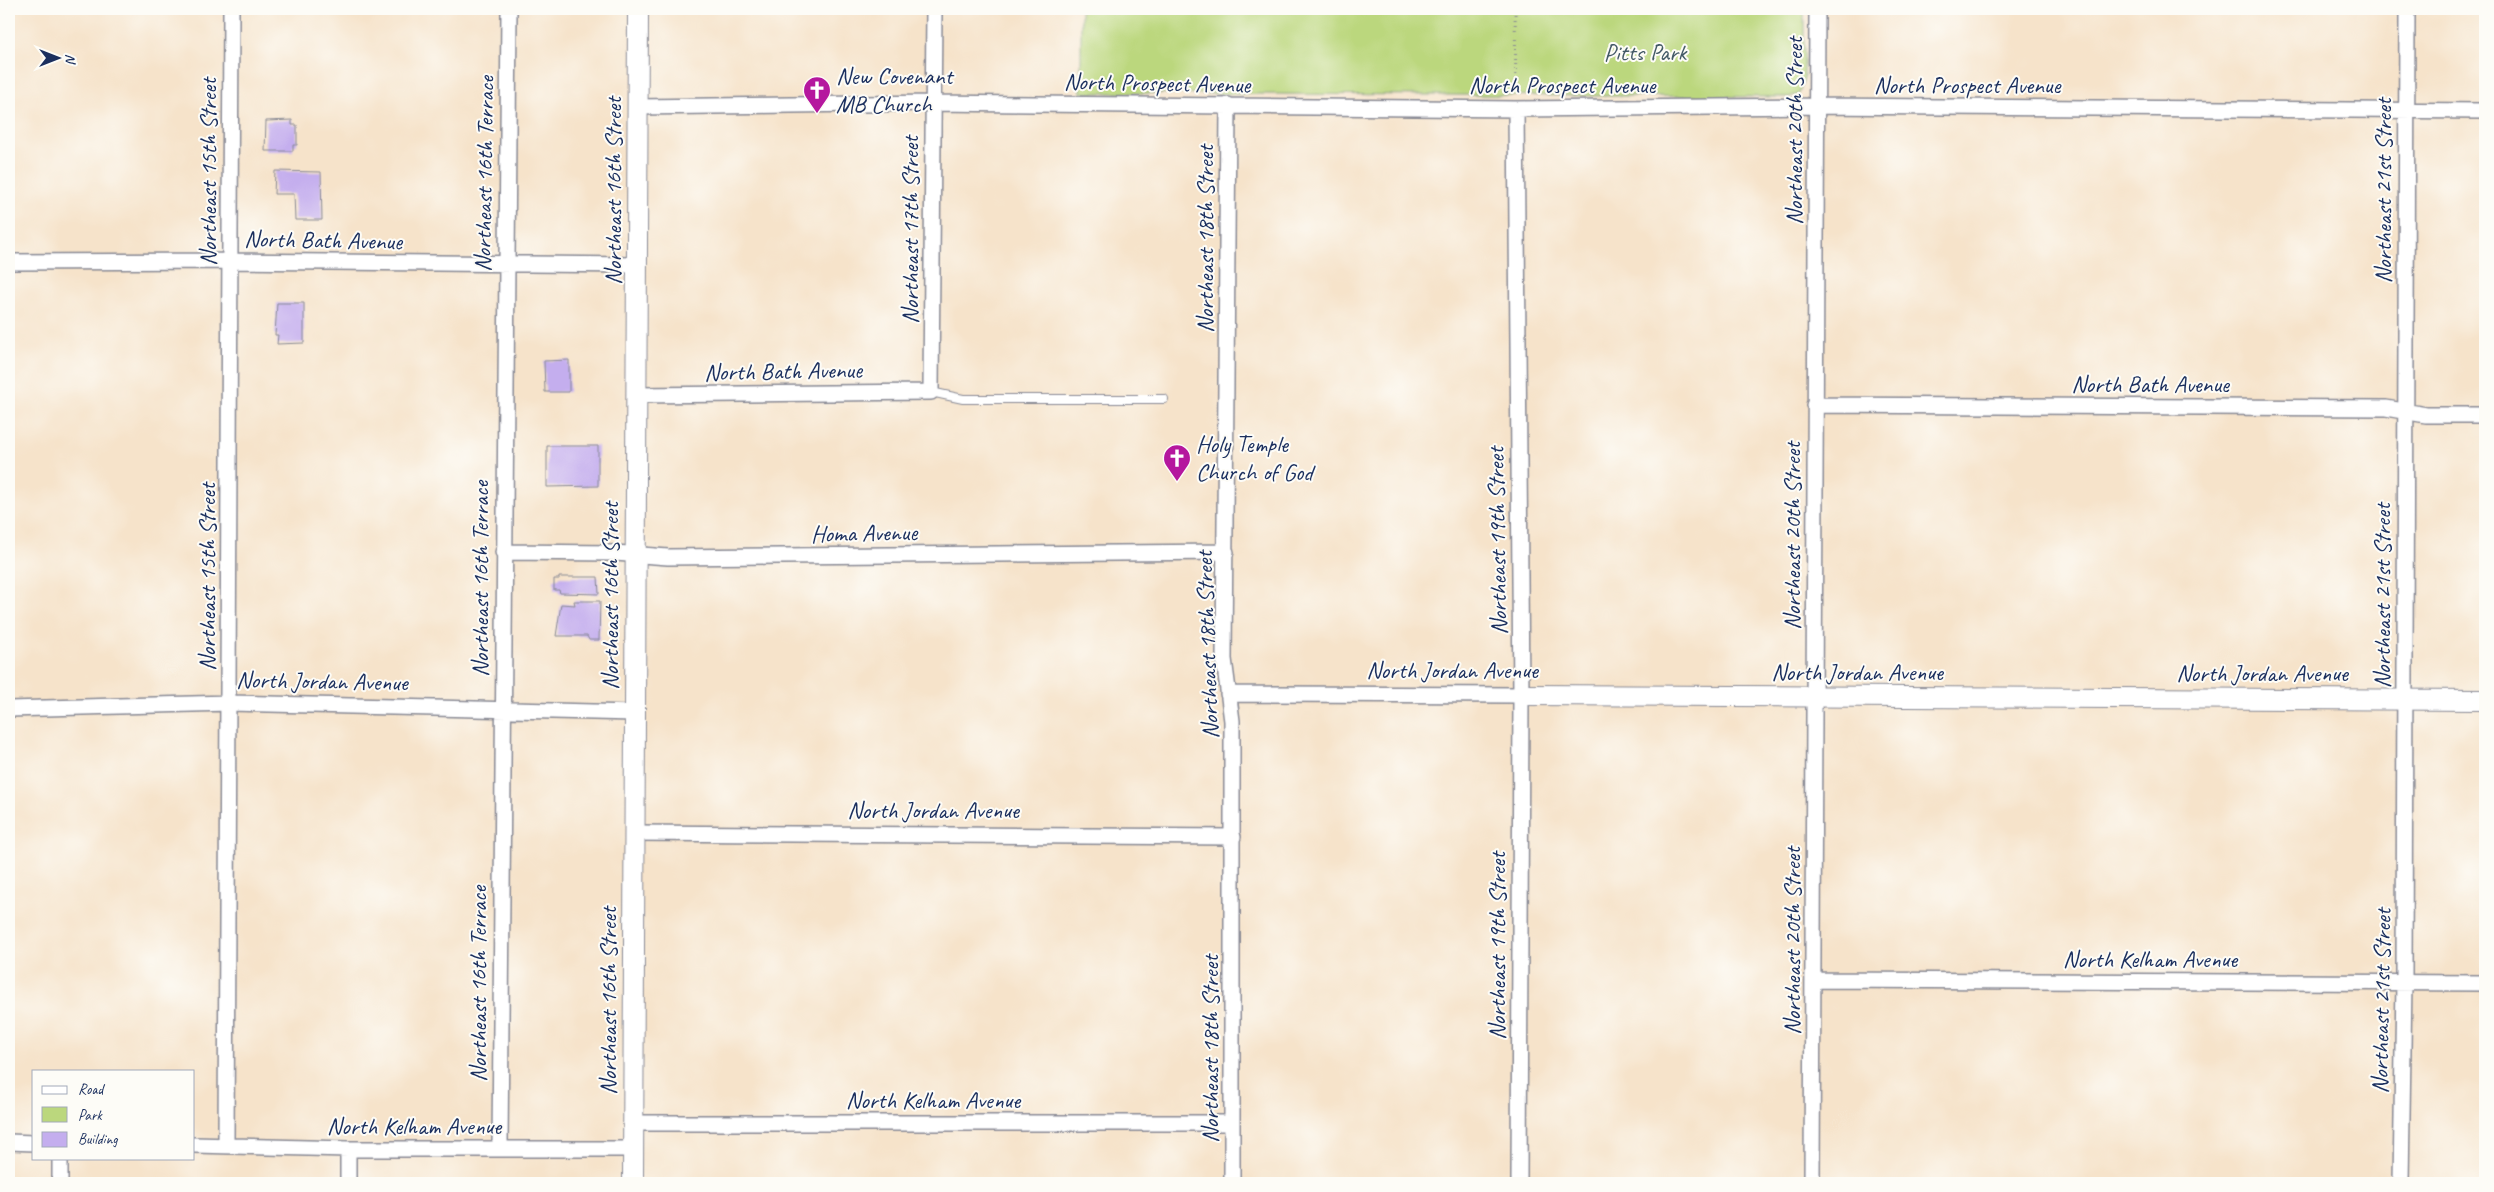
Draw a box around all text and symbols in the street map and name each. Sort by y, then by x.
north arrow [32,32,82,82]
street label: Northeast 20th Street [1779,35,1809,225]
park label: Pitts Park [1604,37,1689,67]
text: N [62,54,79,65]
place label: New Covenant MB Church [836,61,955,119]
street label: North Prospect Avenue [1064,66,1253,100]
street label: North Prospect Avenue [1469,70,1657,100]
street label: North Prospect Avenue [1874,70,2062,100]
street label: Northeast 16th Terrace [467,74,501,272]
church icon: New Covenant MB Church [802,75,832,114]
street label: Northeast 15th Street [193,76,223,266]
street label: Northeast 16th Street [598,95,628,285]
street label: Northeast 21st Street [2368,96,2398,284]
street label: Northeast 17th Street [895,134,925,324]
street label: Northeast 18th Street [1190,143,1220,333]
street label: North Bath Avenue [244,224,404,256]
street label: North Bath Avenue [704,355,864,387]
street label: North Bath Avenue [2071,369,2231,399]
place label: Holy Temple Church of God [1196,429,1316,487]
street label: Northeast 20th Street [1777,440,1807,630]
church icon: Holy Temple Church of God [1162,443,1192,482]
street label: Northeast 19th Street [1480,445,1514,635]
street label: Northeast 16th Terrace [465,479,495,677]
street label: Northeast 15th Street [192,481,222,671]
street label: Northeast 16th Street [595,500,625,690]
street label: Northeast 21st Street [2367,501,2397,689]
street label: Homa Avenue [811,517,920,549]
street label: Northeast 18th Street [1189,549,1225,739]
street label: North Jordan Avenue [1366,655,1540,685]
street label: North Jordan Avenue [1771,657,1945,687]
street label: North Jordan Avenue [2176,658,2350,688]
street label: North Jordan Avenue [236,665,410,698]
street label: North Jordan Avenue [847,795,1021,825]
street label: Northeast 20th Street [1777,845,1807,1035]
street label: Northeast 19th Street [1482,850,1512,1040]
street label: Northeast 16th Terrace [463,884,493,1082]
street label: Northeast 16th Street [593,905,623,1095]
street label: Northeast 21st Street [2364,906,2398,1094]
street label: North Kelham Avenue [2063,944,2239,974]
street label: Northeast 18th Street [1195,953,1225,1143]
legend [32,1070,195,1160]
text: Road [78,1080,105,1099]
street label: North Kelham Avenue [846,1085,1022,1115]
text: Park [78,1106,103,1125]
street label: North Kelham Avenue [327,1111,503,1141]
text: Building [78,1130,118,1149]

